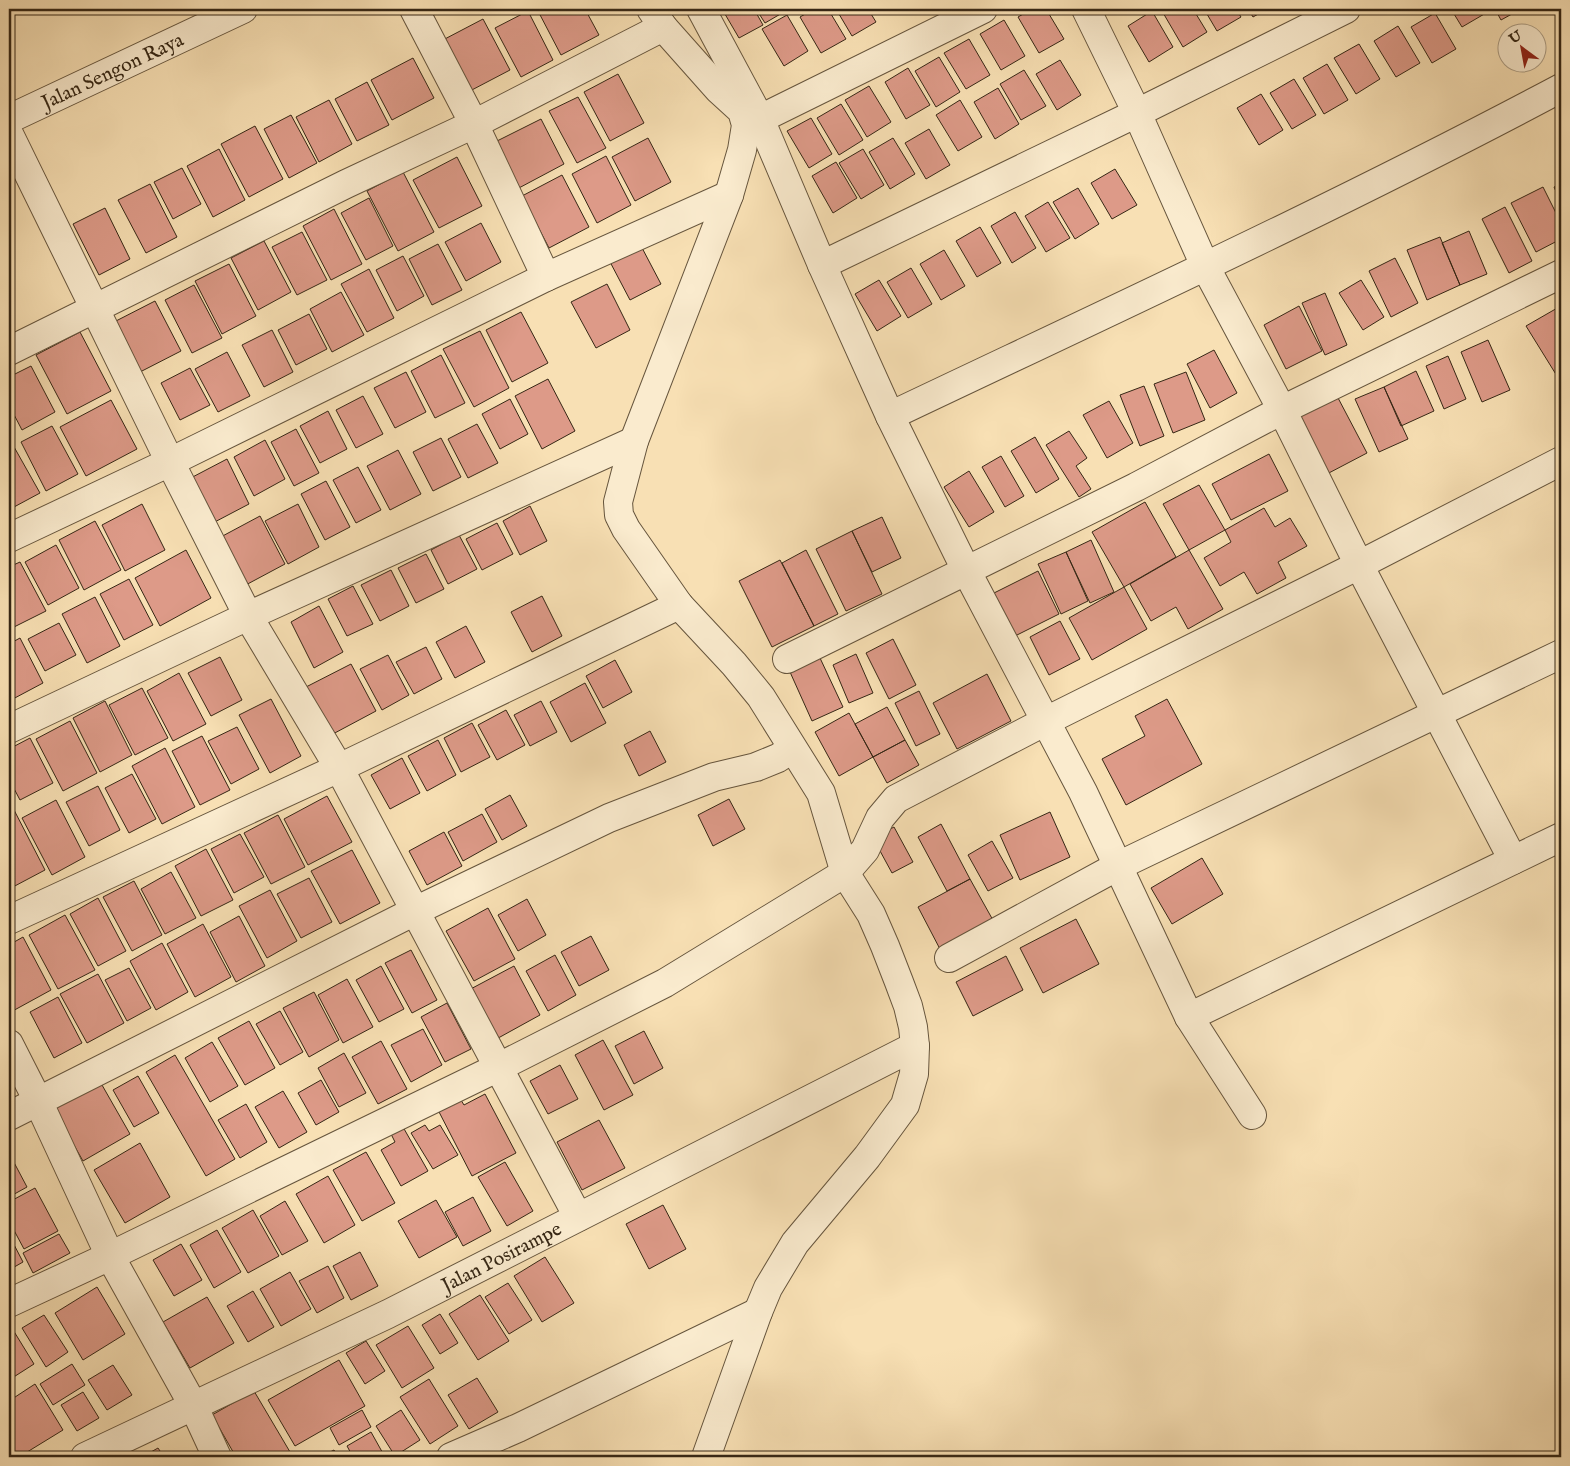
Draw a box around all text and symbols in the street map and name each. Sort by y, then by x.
north arrow [1498,22,1548,72]
text: U [1505,26,1526,49]
street label: Jalan Sengon Raya [36,28,188,117]
street label: Jalan Posirampe [436,1217,566,1300]

